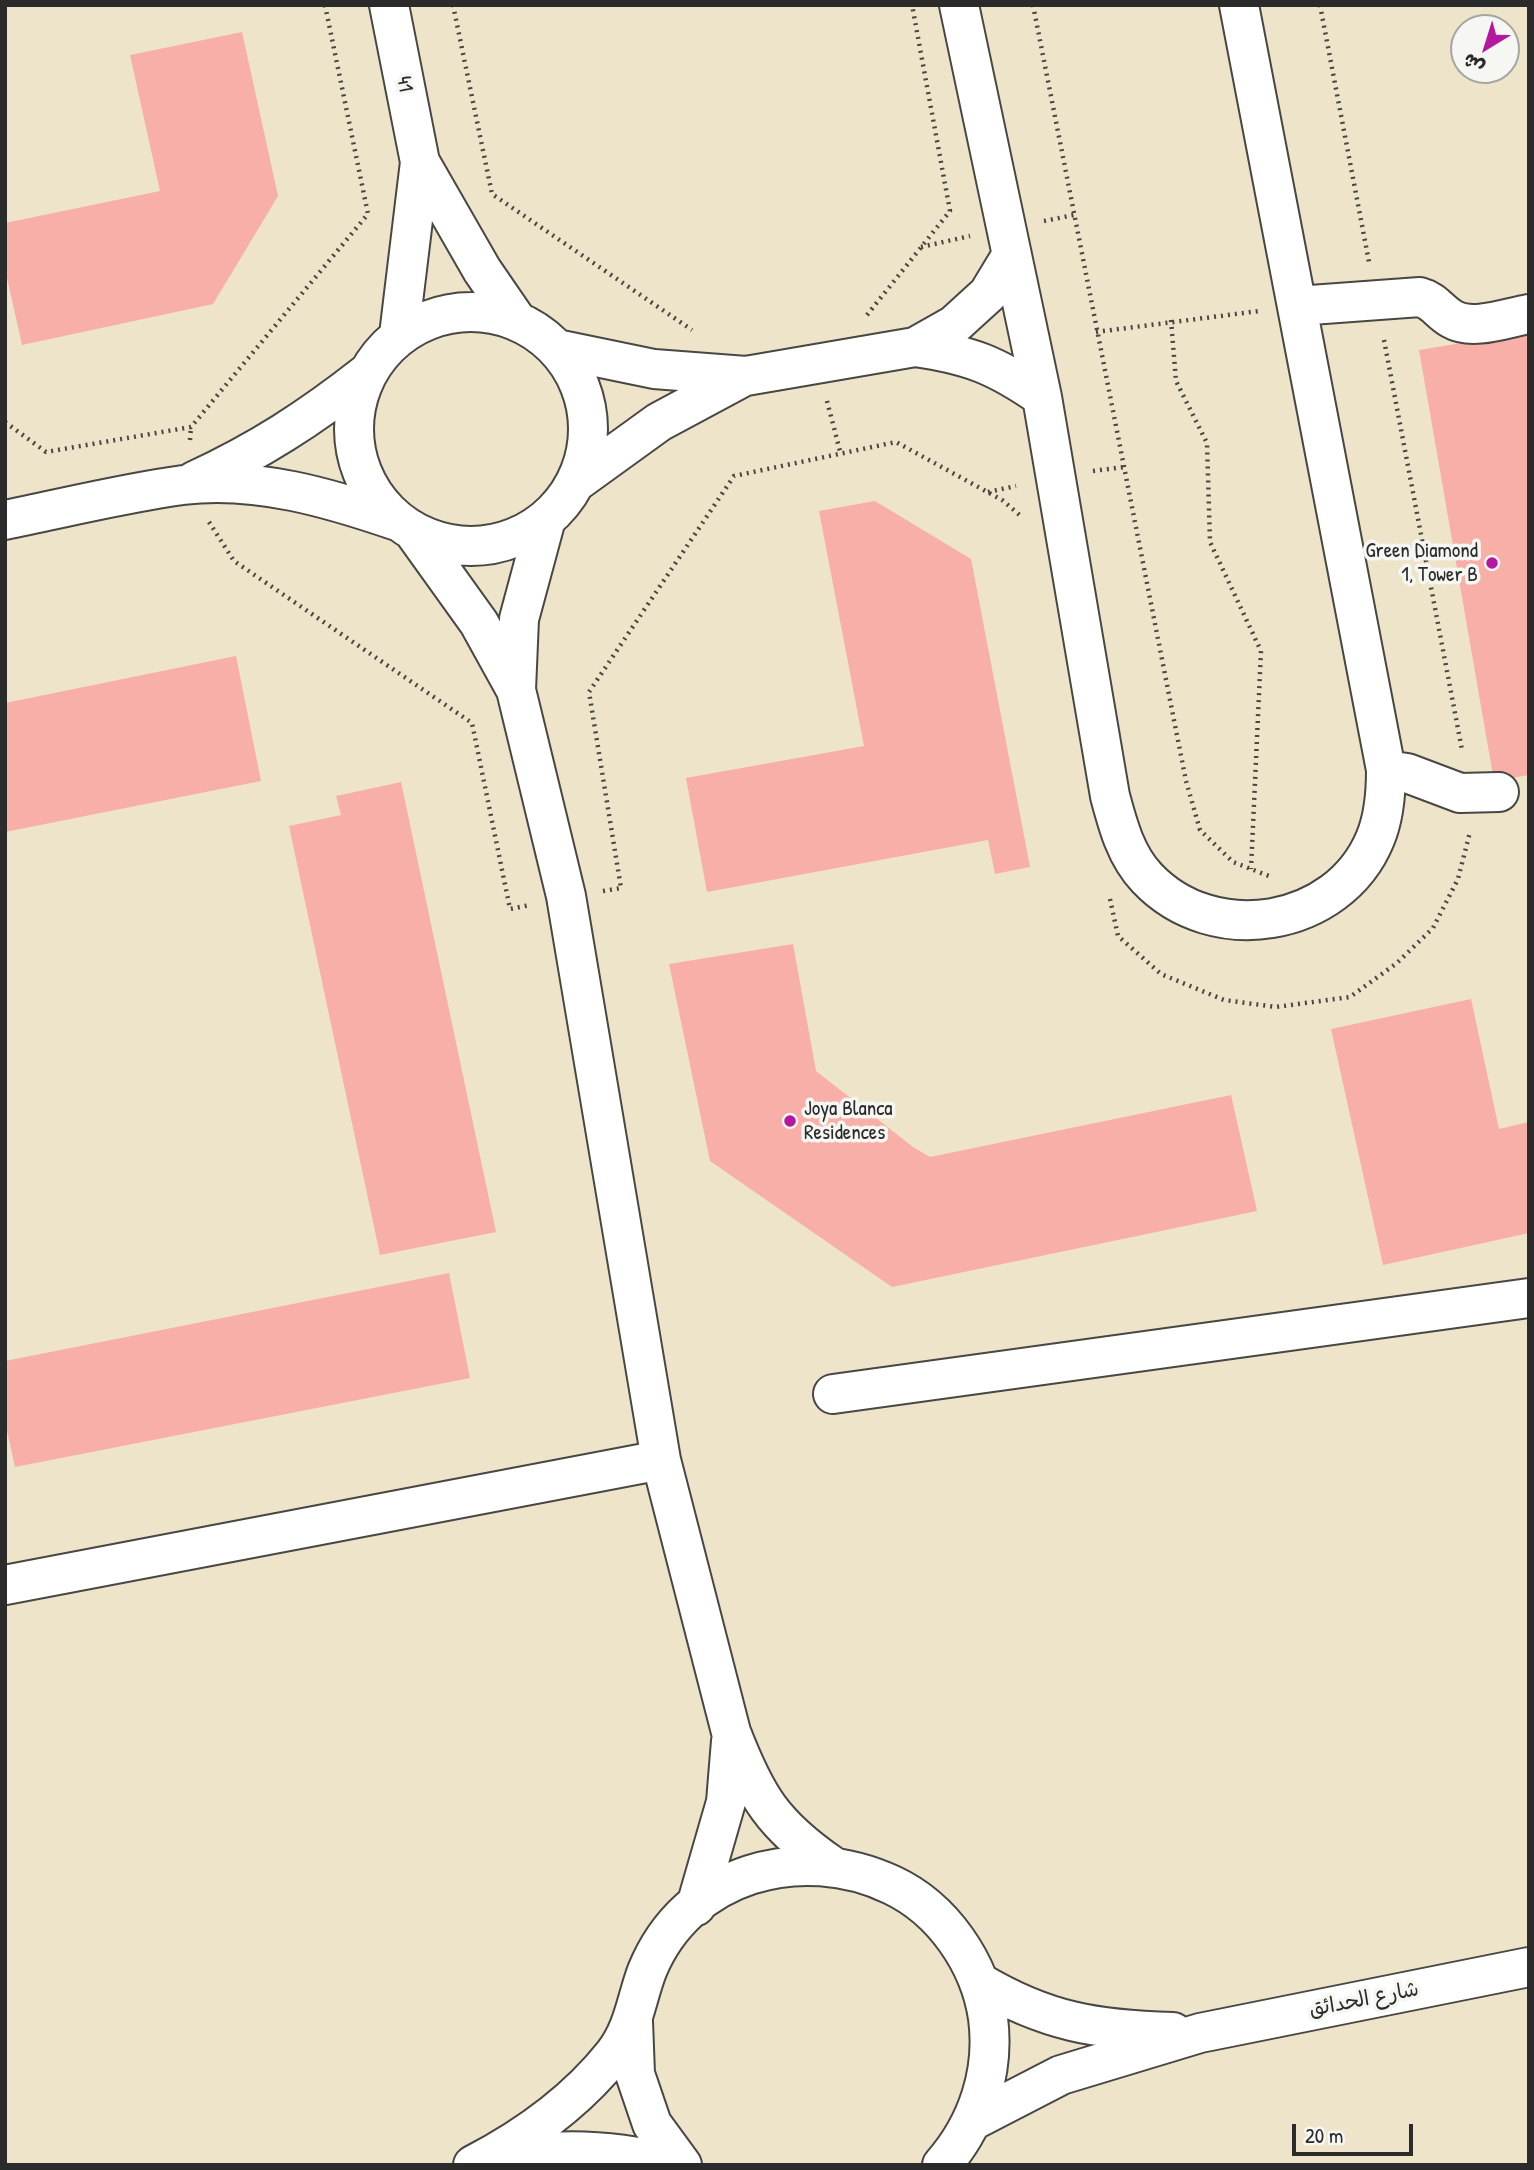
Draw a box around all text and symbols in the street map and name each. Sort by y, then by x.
north arrow [1450,14,1520,84]
text: ش [1457,47,1490,81]
street label: 41 [390,74,418,94]
place label: Green Diamond 1, Tower B [1365,538,1478,588]
marker: Green Diamond 1, Tower B [1484,555,1500,571]
place label: Joya Blanca Residences [804,1096,893,1146]
marker: Joya Blanca Residences [782,1113,798,1129]
street label: شارع الحدائق [1307,1977,1421,2023]
scale bar [1296,2110,1417,2154]
text: 20 m [1305,2121,1343,2150]

